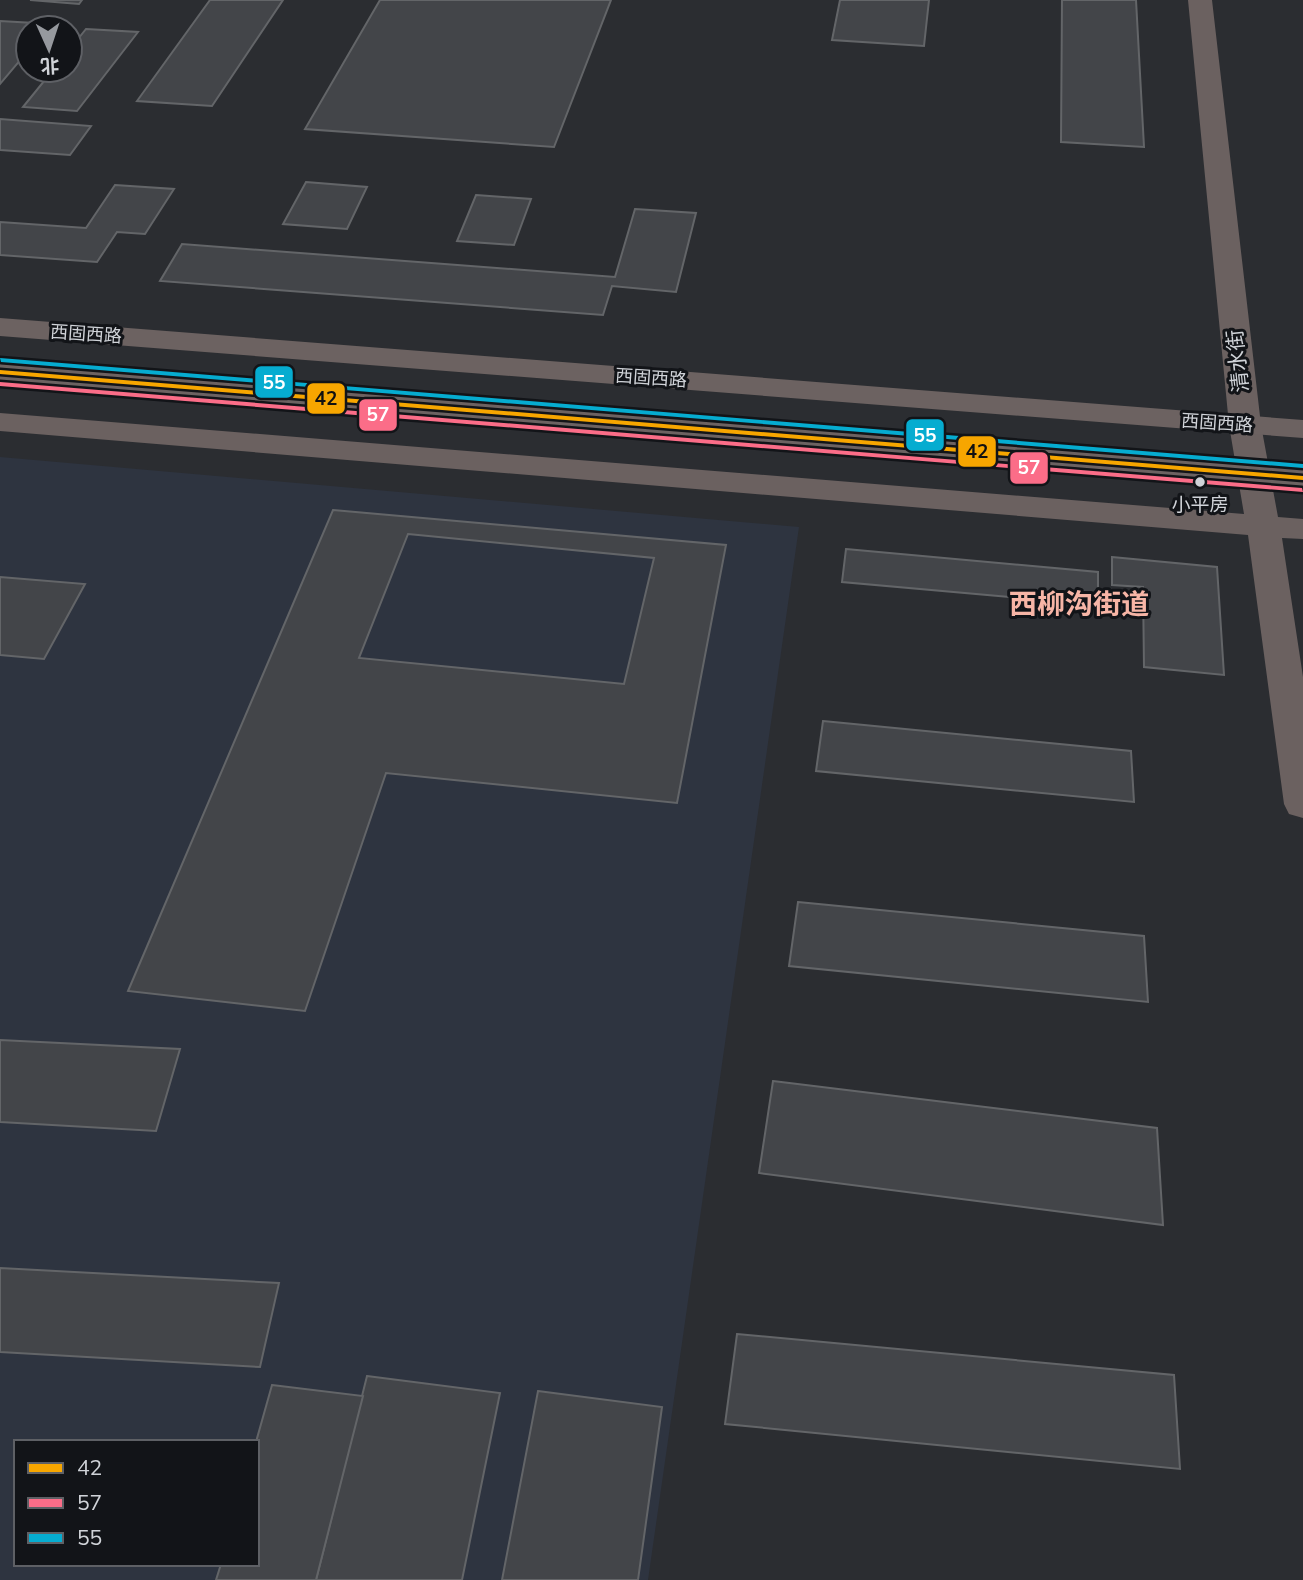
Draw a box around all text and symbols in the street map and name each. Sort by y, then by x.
north arrow [14,14,84,84]
text: 北 [40,53,60,78]
street label: 西固西路 [49,320,123,347]
street label: 清水街 [1221,328,1253,394]
street label: 西固西路 [614,364,688,391]
line badge: 55 [254,365,294,399]
text: 55 [263,370,285,394]
line badge: 42 [306,382,346,415]
text: 42 [315,386,337,410]
line badge: 57 [358,398,398,432]
text: 57 [367,402,389,426]
street label: 西固西路 [1180,409,1254,436]
line badge: 55 [905,418,945,452]
text: 55 [914,423,936,447]
line badge: 42 [957,435,997,468]
text: 42 [966,439,988,463]
line badge: 57 [1009,451,1049,485]
text: 57 [1018,455,1040,479]
marker: 小平房 [1193,475,1207,489]
place label: 小平房 [1171,492,1229,516]
district label: 西柳沟街道 [1009,586,1149,621]
legend [14,1440,259,1566]
text: 42 [77,1454,102,1480]
text: 57 [77,1489,102,1515]
text: 55 [77,1524,102,1550]

